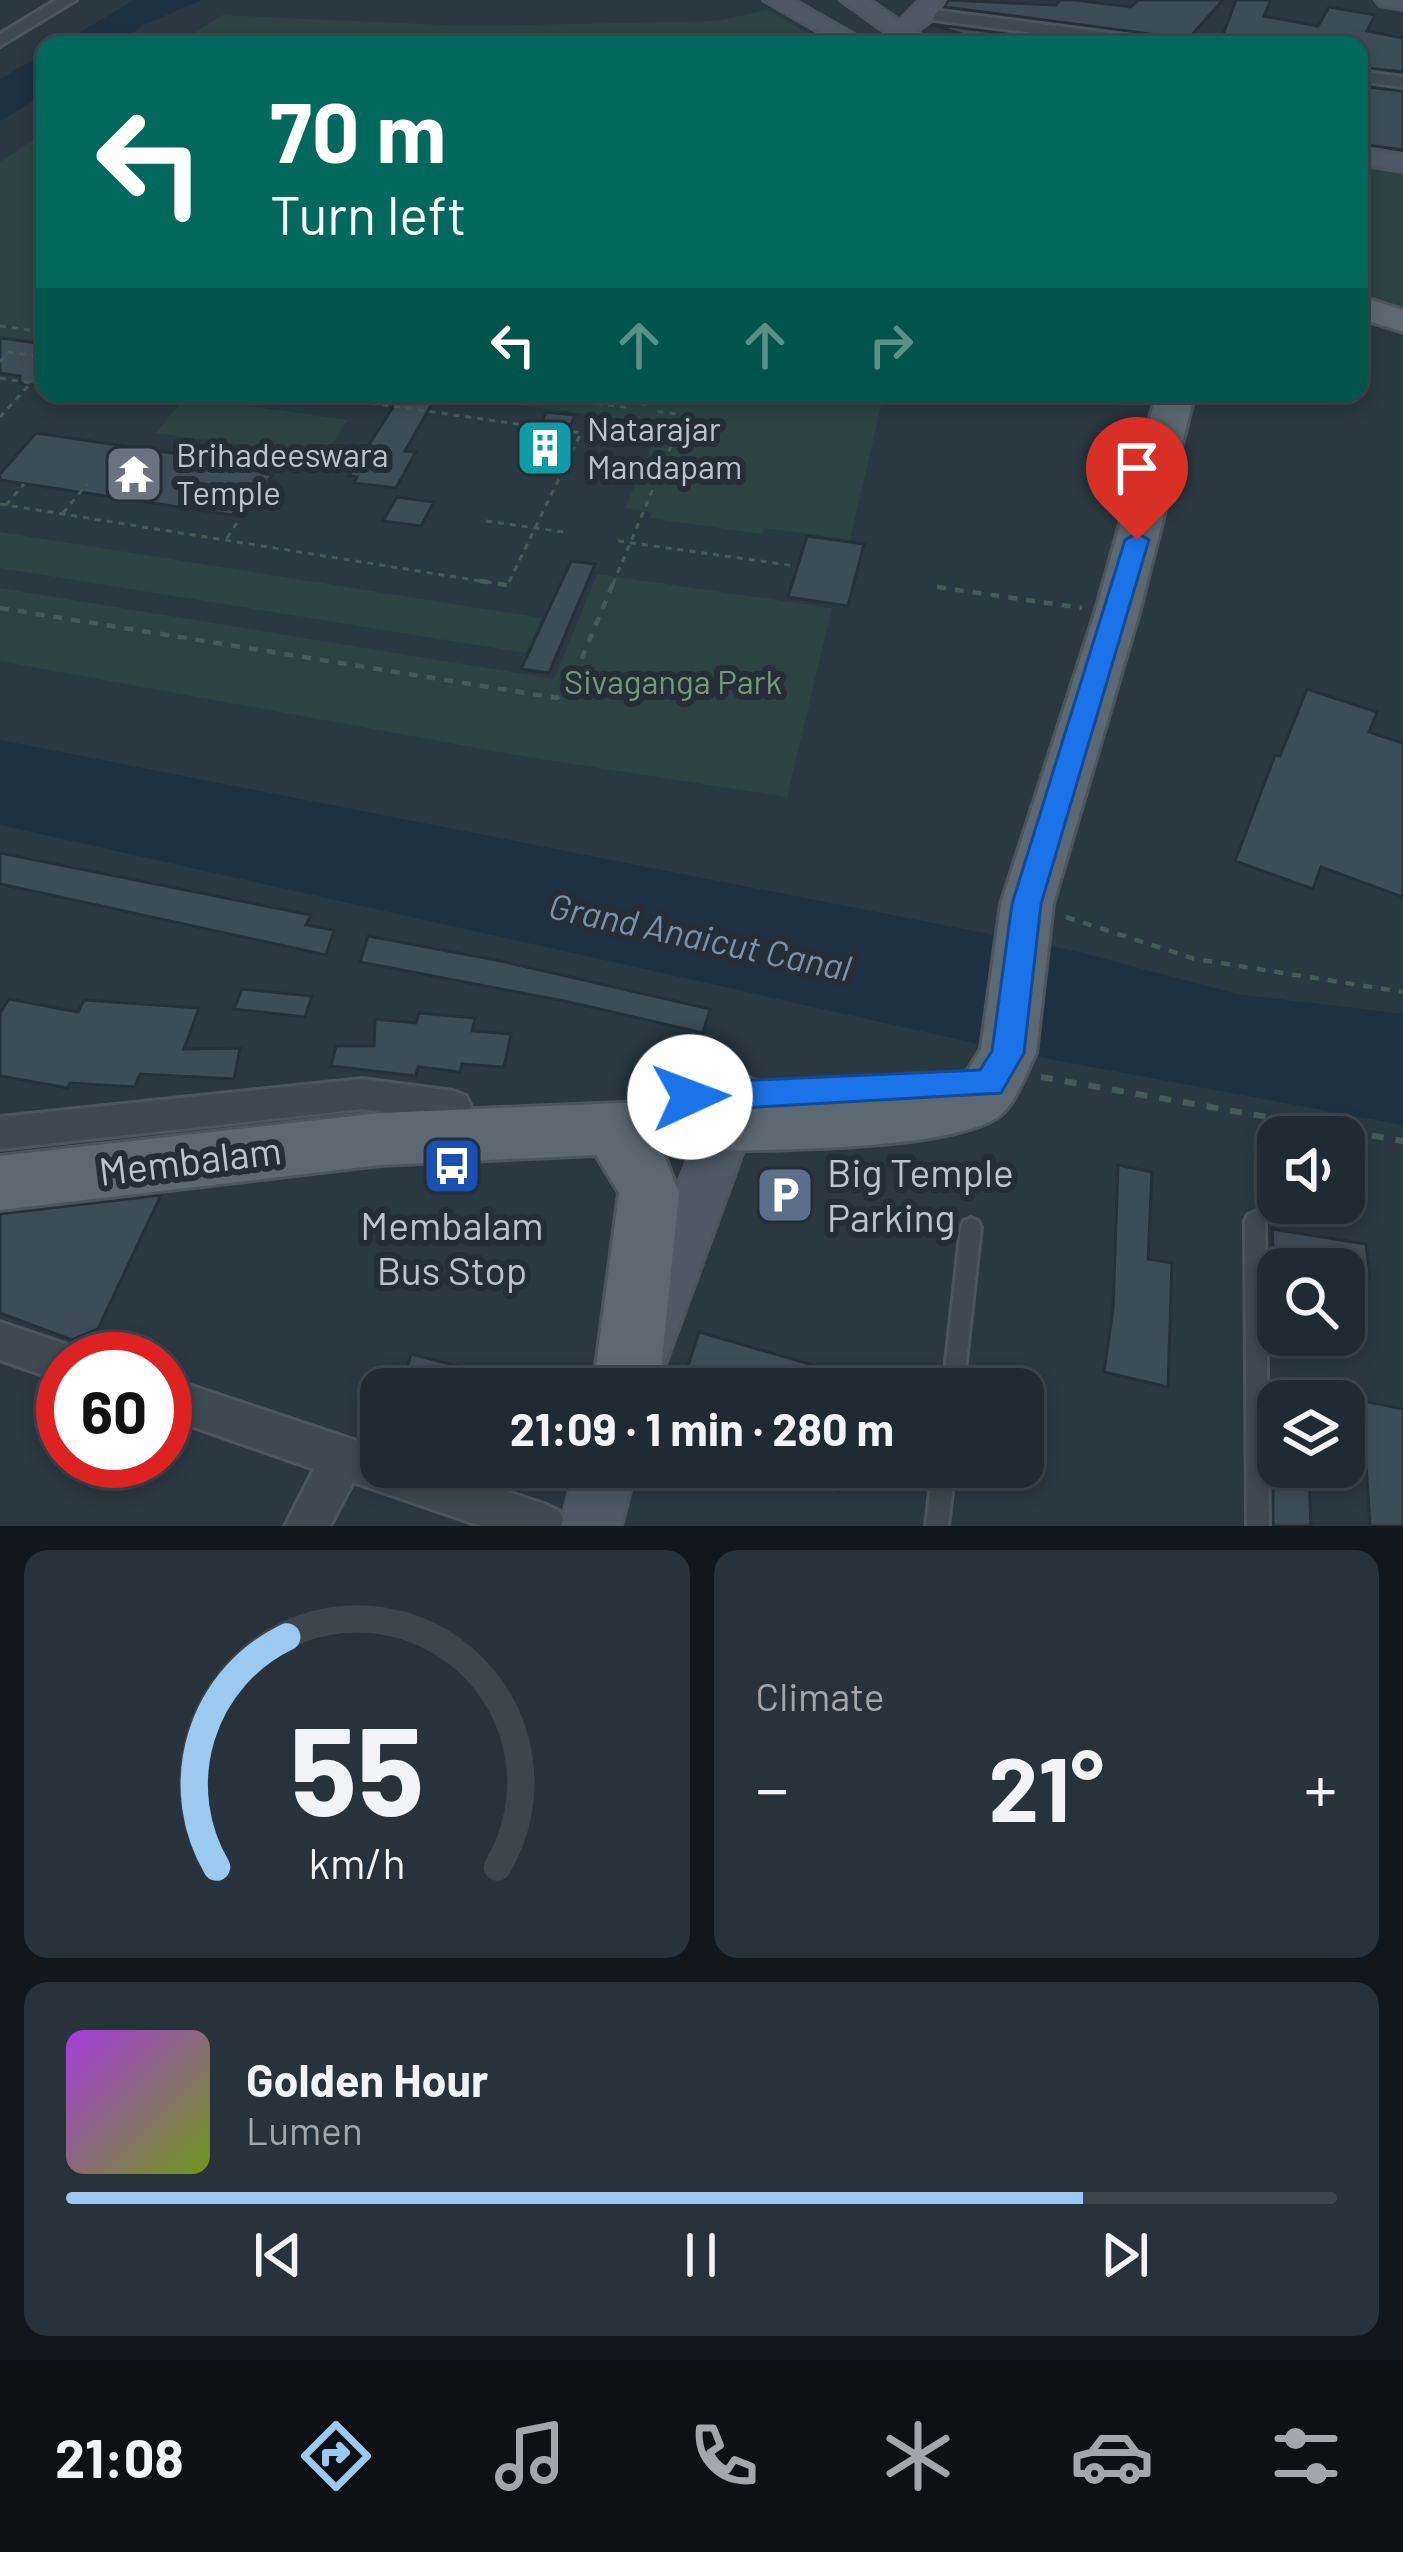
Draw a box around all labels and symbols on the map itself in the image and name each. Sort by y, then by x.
place label: Natarajar Mandapam [587,408,742,486]
building icon: Natarajar Mandapam [514,417,576,479]
pin [1086,417,1188,540]
place label: Brihadeeswara Temple [176,434,389,512]
temple icon: Brihadeeswara Temple [103,443,165,505]
park label: Sivaganga Park [564,661,782,701]
water label: Grand Anaicut Canal [545,883,855,989]
position arrow [627,1034,753,1160]
street label: Membalam [96,1125,284,1194]
bus stop icon: Membalam Bus Stop [421,1135,483,1197]
place label: Big Temple Parking [827,1148,1014,1240]
parking icon: Big Temple Parking [754,1164,816,1226]
place label: Membalam Bus Stop [360,1201,544,1293]
speed limit sign: 60 [36,1332,192,1488]

